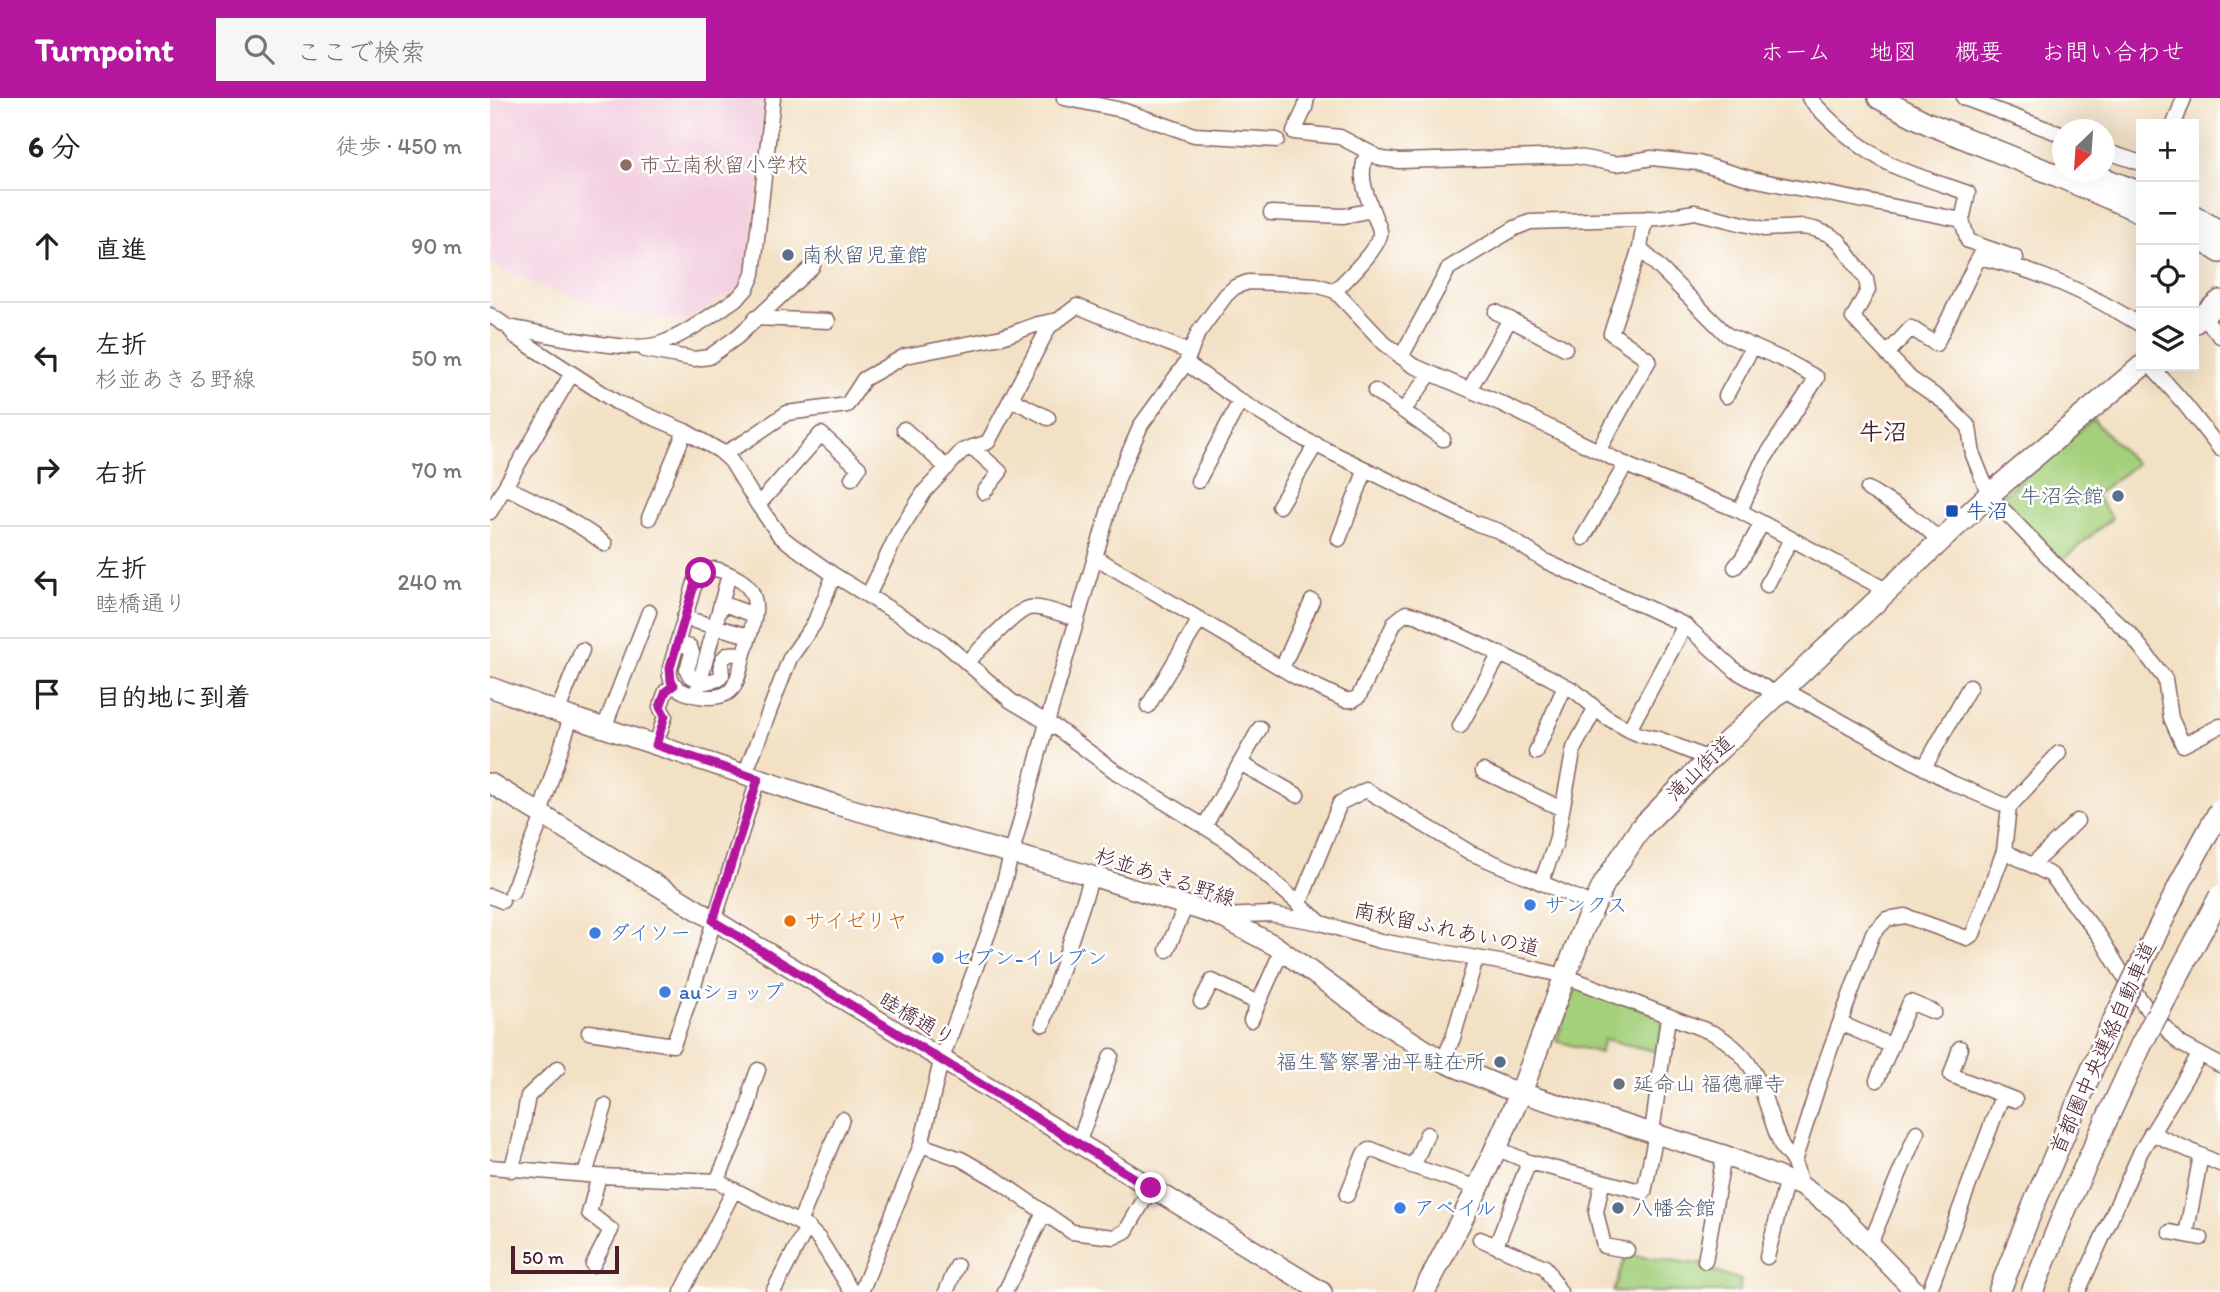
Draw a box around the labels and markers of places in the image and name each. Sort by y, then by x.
place label: 市立南秋留小学校 [640,152,808,177]
marker: 市立南秋留小学校 [618,157,634,173]
place label: 南秋留児童館 [802,242,928,267]
marker: 南秋留児童館 [780,247,796,263]
place label: 牛沼会館 [2020,483,2104,508]
marker: 牛沼会館 [2110,488,2126,504]
place label: 牛沼 [1966,498,2008,523]
marker: 牛沼 [1944,503,1960,519]
place label: サンクス [1544,892,1628,917]
marker: サンクス [1522,897,1538,913]
place label: サイゼリヤ [804,908,908,933]
marker: サイゼリヤ [782,913,798,929]
place label: ダイソー [609,920,691,945]
marker: ダイソー [587,925,603,941]
place label: セブン-イレブン [952,945,1107,970]
marker: セブン-イレブン [930,950,946,966]
place label: auショップ [679,979,785,1004]
marker: auショップ [657,984,673,1000]
place label: 福生警察署油平駐在所 [1276,1049,1486,1074]
marker: 福生警察署油平駐在所 [1492,1054,1508,1070]
place label: 延命山 福德禪寺 [1633,1071,1785,1096]
marker: 延命山 福德禪寺 [1611,1076,1627,1092]
place label: アベイル [1414,1195,1497,1220]
place label: 八幡会館 [1632,1195,1716,1220]
marker: アベイル [1392,1200,1408,1216]
marker: 八幡会館 [1610,1200,1626,1216]

